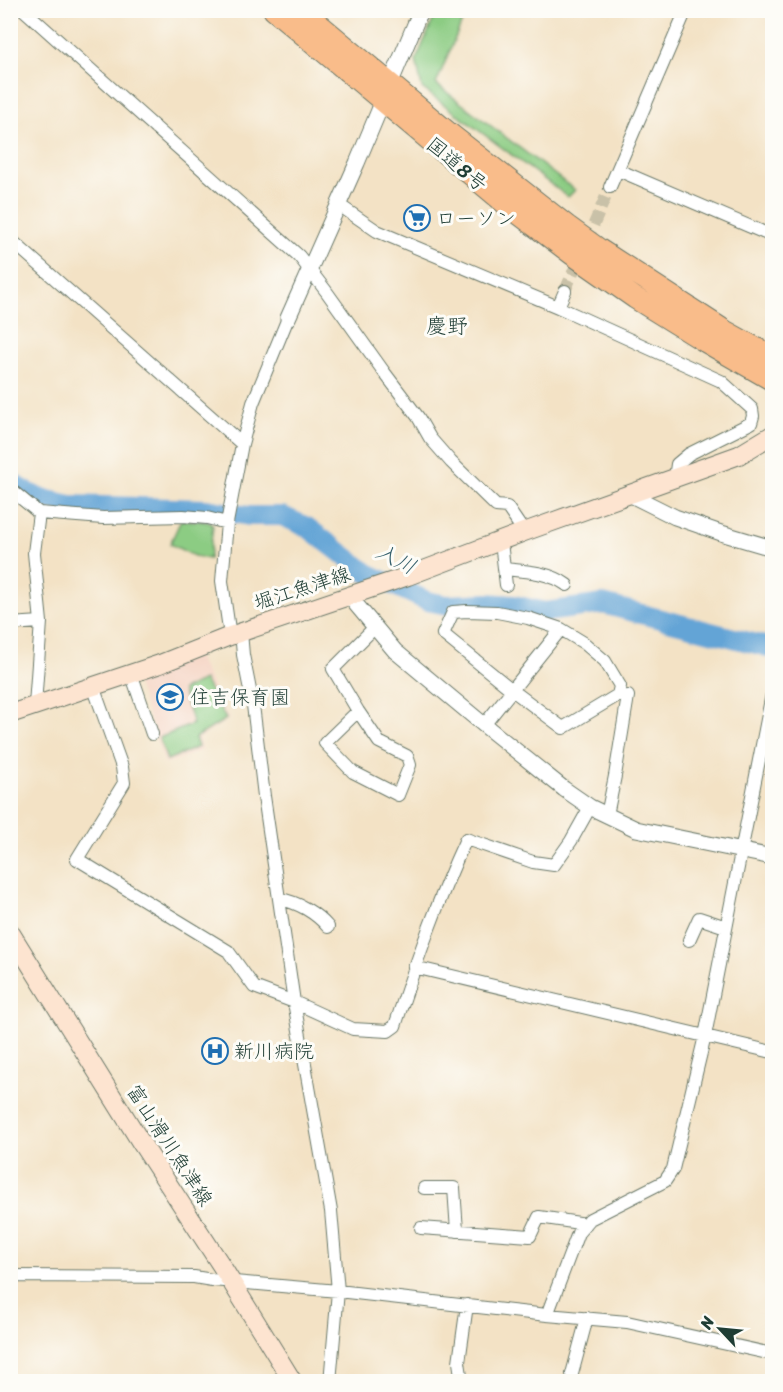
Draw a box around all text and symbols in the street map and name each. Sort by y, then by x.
street label: 国道8号 [418,128,496,201]
place label: ローソン [436,201,516,236]
supermarket icon: ローソン [402,203,432,233]
district label: 慶野 [426,307,468,345]
water label: 入川 [369,533,423,585]
street label: 堀江魚津線 [249,556,355,621]
place label: 住吉保育園 [190,680,290,715]
school or university icon: 住吉保育園 [155,682,185,712]
place label: 新川病院 [234,1034,314,1069]
hospital icon: 新川病院 [200,1036,230,1066]
street label: 富山滑川魚津線 [117,1077,222,1214]
north arrow [690,1299,750,1359]
text: N [691,1310,723,1335]

